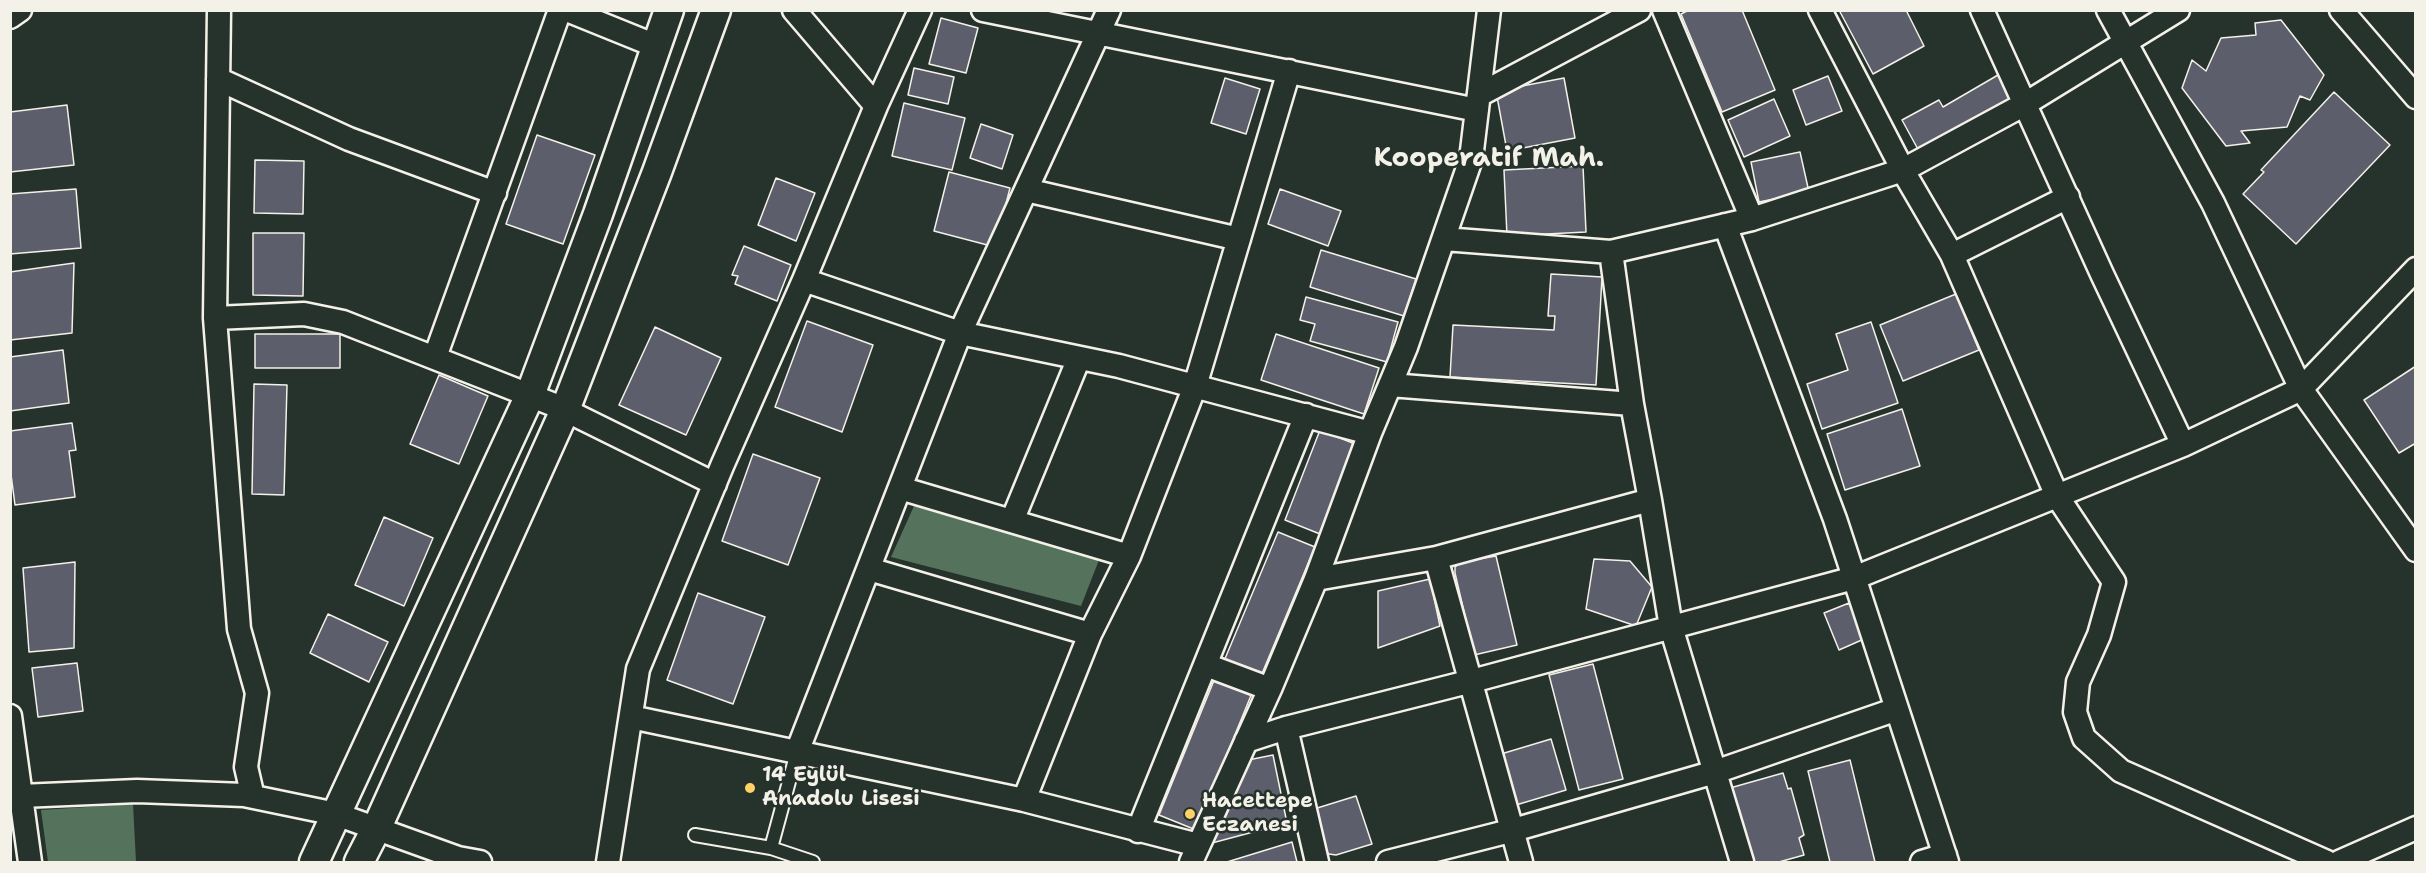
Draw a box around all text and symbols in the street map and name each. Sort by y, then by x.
district label: Kooperatif Mah. [1374,143,1604,175]
place label: 14 Eylül Anadolu Lisesi [762,763,920,813]
marker: 14 Eylül Anadolu Lisesi [743,781,757,795]
place label: Hacettepe Eczanesi [1202,789,1313,839]
marker: Hacettepe Eczanesi [1183,807,1197,821]

